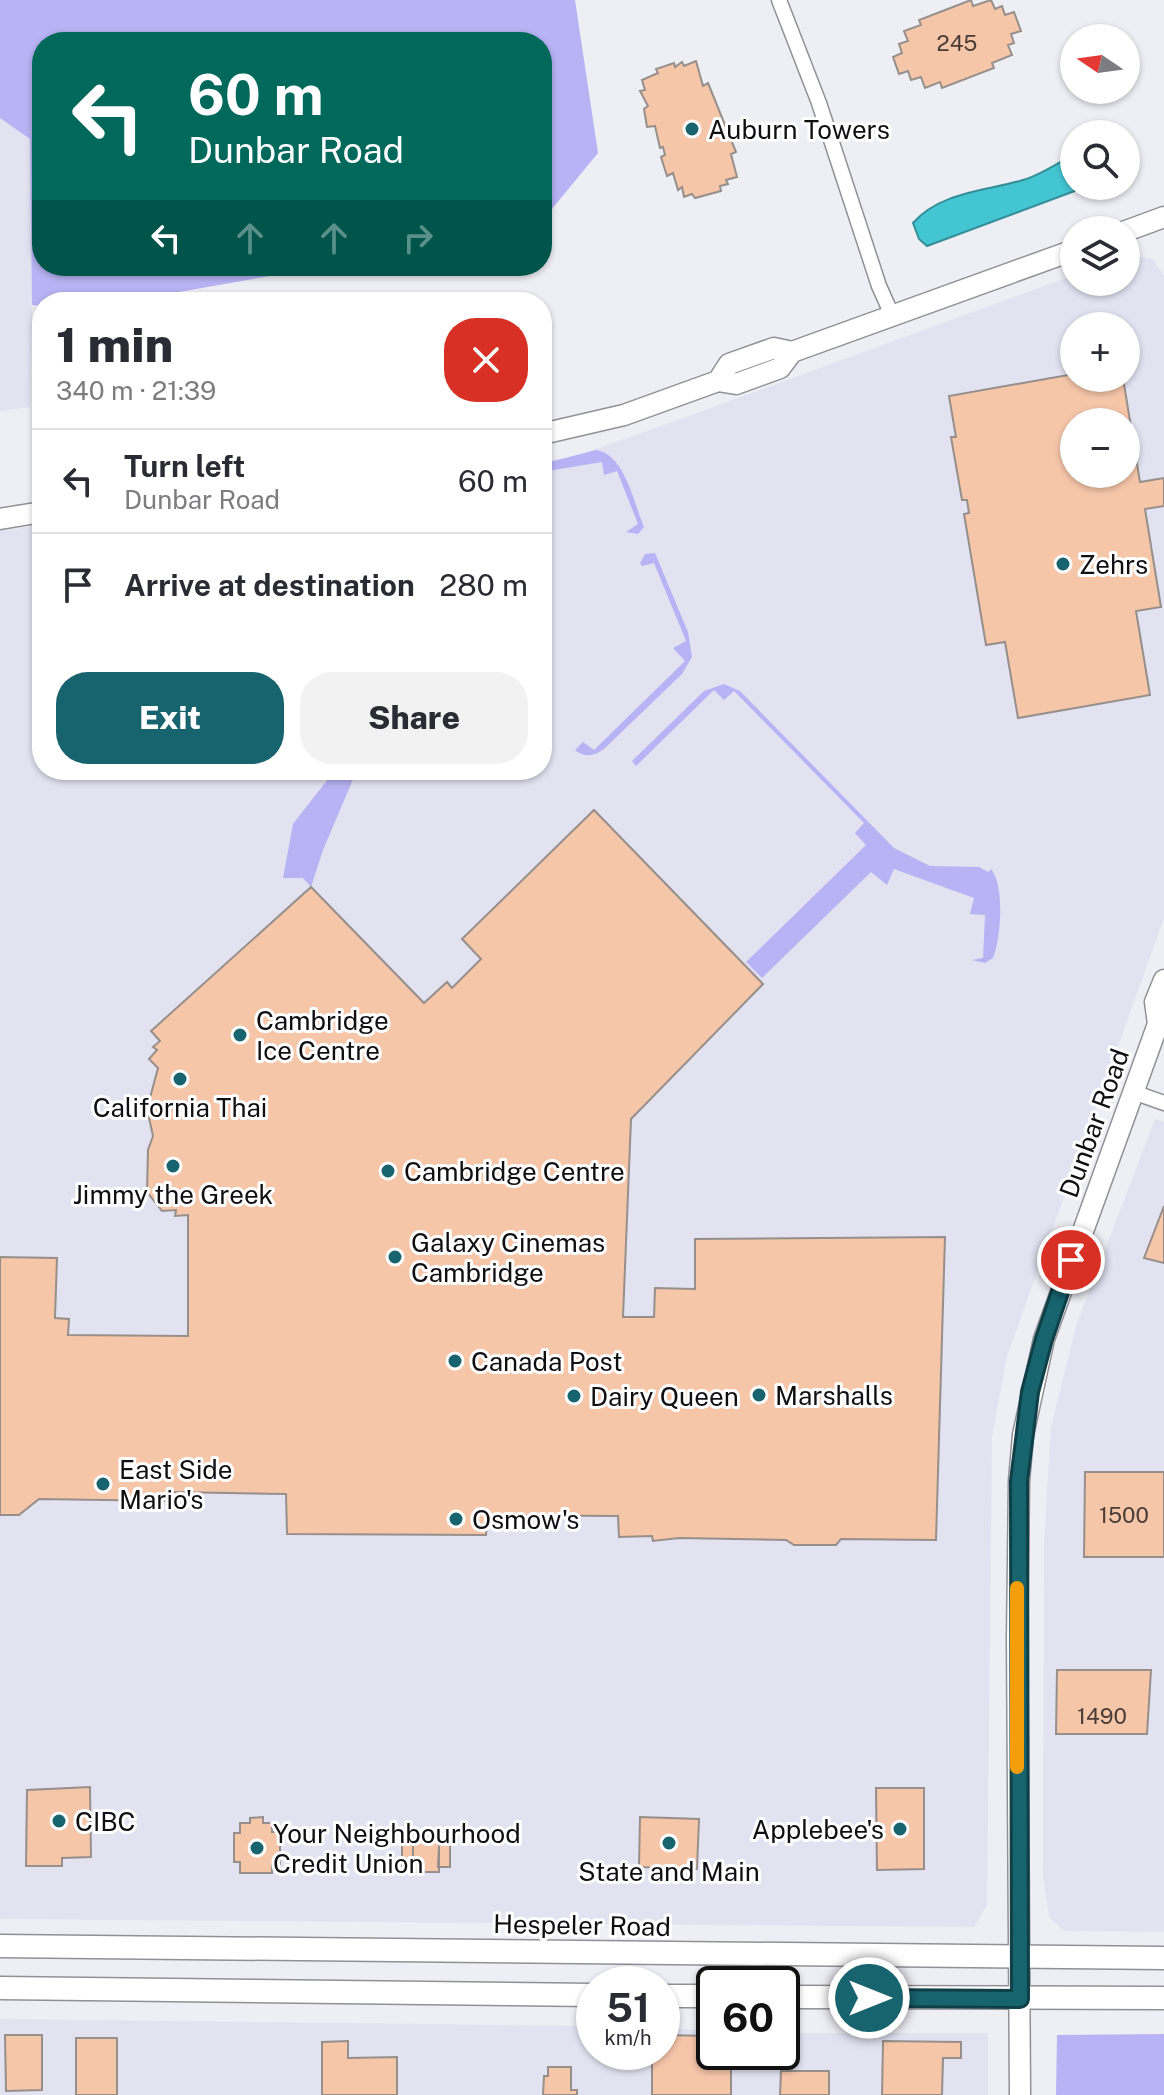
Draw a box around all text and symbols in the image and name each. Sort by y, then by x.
north arrow [1060,24,1140,104]
map controls [1060,24,1140,488]
house number: 245 [937,30,977,56]
text: 60 m [188,62,324,128]
icon: left [56,64,160,168]
place label: Auburn Towers [708,114,890,145]
marker: Auburn Towers [683,120,701,138]
button: search [1060,120,1140,200]
text: Dunbar Road [188,129,404,171]
icon: left [144,216,188,260]
icon: ahead [228,216,272,260]
icon: ahead [312,216,356,260]
icon: right [396,216,440,260]
button: layers [1060,216,1140,296]
button: + [1060,312,1140,392]
text: 1 min [56,316,173,373]
button: close [444,318,528,402]
text: 340 m · 21:39 [56,375,216,406]
button: − [1060,408,1140,488]
text: Turn left [124,448,245,484]
icon: left [56,459,100,503]
text: 60 m [458,463,528,499]
text: Dunbar Road [124,484,280,515]
place label: Zehrs [1079,549,1148,580]
marker: Zehrs [1054,555,1072,573]
icon: arrive [56,563,100,607]
text: Arrive at destination [124,567,415,603]
text: 280 m [439,567,528,603]
button: Exit [56,672,284,764]
button: Share [300,672,528,764]
place label: Cambridge Ice Centre [256,1005,389,1066]
marker: Cambridge Ice Centre [231,1026,249,1044]
street label: Dunbar Road [1053,1044,1135,1202]
marker: California Thai [171,1070,189,1088]
place label: California Thai [93,1092,267,1123]
place label: Cambridge Centre [404,1156,625,1187]
marker: Jimmy the Greek [164,1157,182,1175]
marker: Cambridge Centre [379,1162,397,1180]
place label: Jimmy the Greek [73,1179,273,1210]
pin [1037,1226,1105,1294]
place label: Galaxy Cinemas Cambridge [411,1227,605,1288]
icon: arrive [1049,1238,1093,1282]
marker: Galaxy Cinemas Cambridge [386,1248,404,1266]
place label: Canada Post [471,1346,623,1377]
marker: Canada Post [446,1352,464,1370]
place label: Marshalls [775,1380,893,1411]
place label: Dairy Queen [590,1381,739,1412]
marker: Marshalls [750,1386,768,1404]
marker: Dairy Queen [565,1387,583,1405]
place label: East Side Mario's [119,1454,233,1515]
marker: East Side Mario's [94,1475,112,1493]
house number: 1500 [1099,1502,1149,1528]
place label: Osmow's [472,1504,579,1535]
marker: Osmow's [447,1510,465,1528]
house number: 1490 [1077,1703,1127,1729]
place label: CIBC [75,1806,136,1837]
marker: CIBC [50,1812,68,1830]
place label: Applebee's [752,1814,884,1845]
place label: Your Neighbourhood Credit Union [273,1818,521,1879]
marker: Applebee's [891,1820,909,1838]
marker: State and Main [660,1834,678,1852]
marker: Your Neighbourhood Credit Union [248,1839,266,1857]
place label: State and Main [578,1856,760,1887]
street label: Hespeler Road [493,1908,671,1942]
position arrow [827,1956,911,2040]
speed limit sign: 60 [696,1966,800,2070]
text: 51 [606,1984,650,2031]
text: km/h [604,2026,652,2050]

